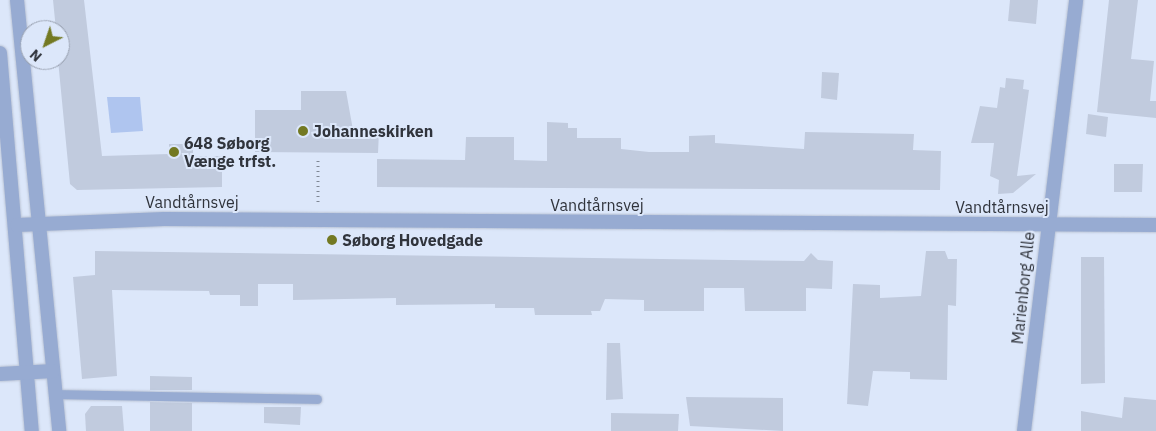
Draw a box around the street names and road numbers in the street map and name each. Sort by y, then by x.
street label: Vandtårnsvej [145,192,239,212]
street label: Vandtårnsvej [550,195,644,215]
street label: Vandtårnsvej [955,197,1049,217]
street label: Marienborg Alle [1008,231,1038,345]

